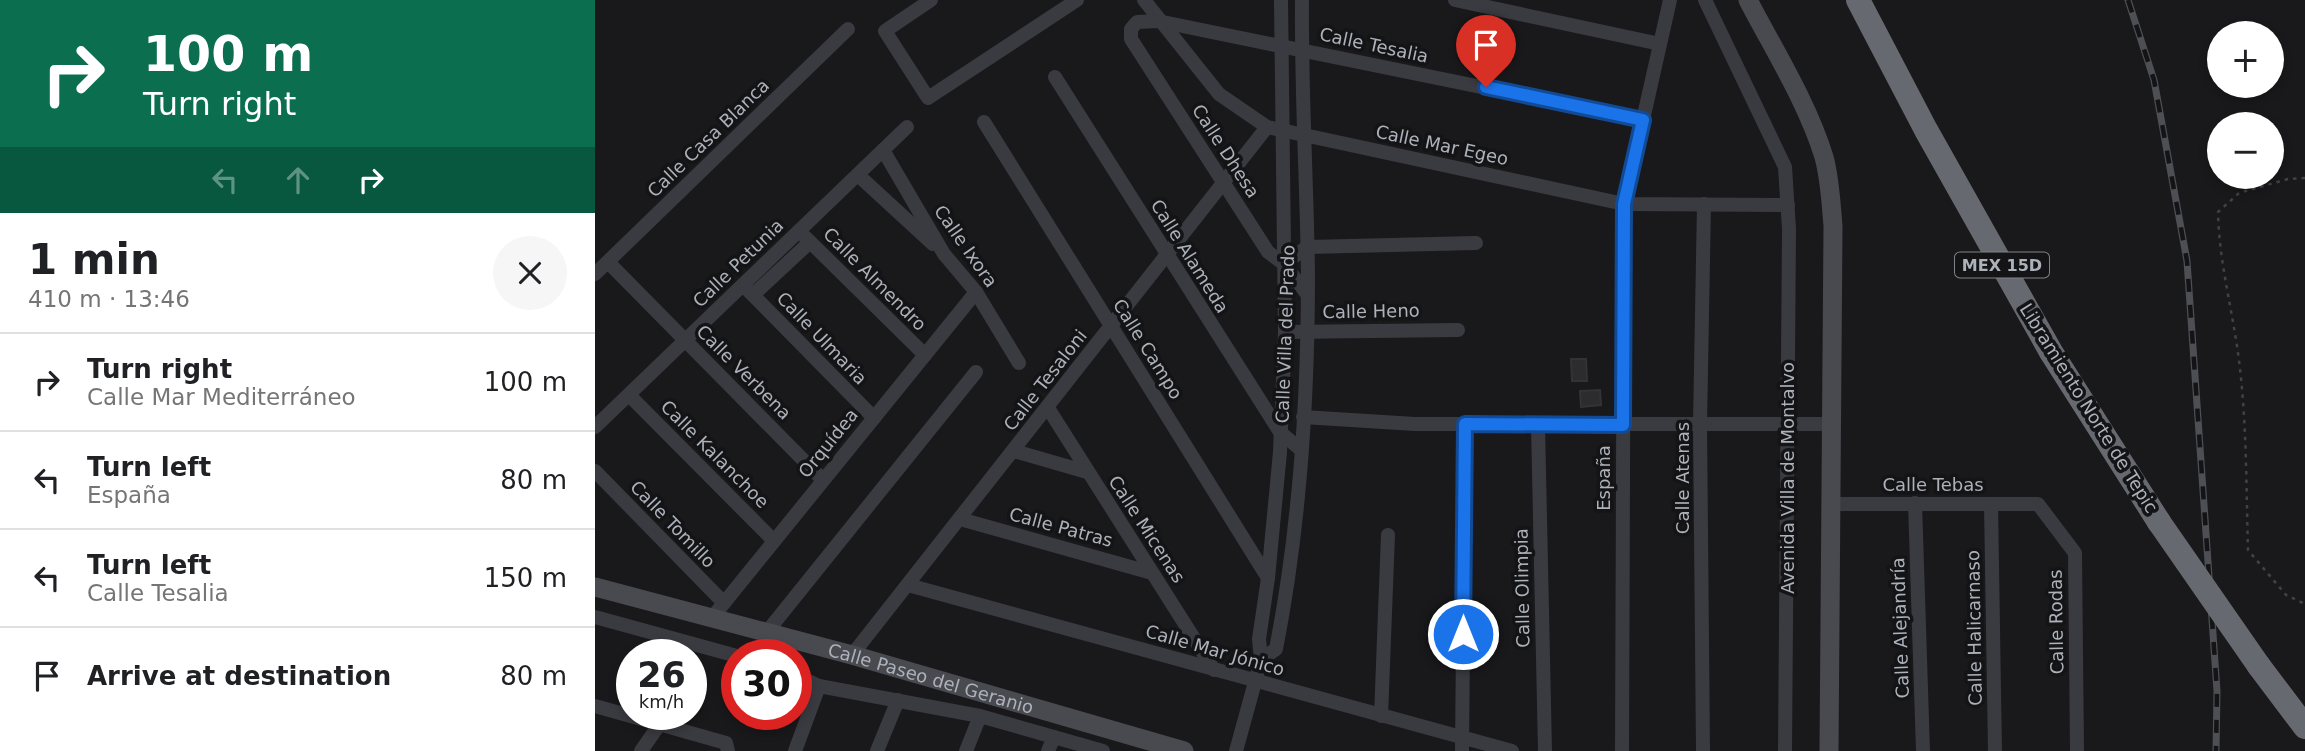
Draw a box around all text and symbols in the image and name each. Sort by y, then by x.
pin [1456,15,1516,87]
map controls [2207,21,2284,189]
button: + [2207,21,2284,98]
street label: Calle Tesalia [1318,23,1430,67]
text: 100 m [143,26,313,83]
icon: arrive [1467,26,1505,64]
icon: right [28,28,119,119]
street label: Calle Casa Blanca [643,75,773,201]
text: Turn right [143,85,296,123]
street label: Calle Dhesa [1188,100,1264,202]
button: − [2207,112,2284,189]
street label: Calle Mar Egeo [1374,121,1510,169]
icon: left [206,161,244,199]
icon: ahead [279,161,317,199]
icon: right [352,161,390,199]
street label: Calle Alameda [1147,195,1233,317]
street label: Calle Ixora [930,201,1002,291]
street label: Calle Petunia [688,215,788,311]
street label: Calle Almendro [819,223,931,335]
text: 1 min [28,235,160,284]
button: close [493,236,567,310]
street label: Calle Villa del Prado [1271,244,1299,424]
road number: MEX 15D [1955,252,2049,278]
text: 410 m · 13:46 [28,286,190,312]
street label: Calle Ulmaria [773,287,871,389]
street label: Calle Campo [1109,295,1187,403]
street label: Libramiento Norte de Tepic [2016,299,2162,517]
street label: Calle Heno [1322,300,1420,322]
street label: Calle Verbena [692,320,796,424]
street label: Calle Tesaloni [999,325,1091,435]
text: Turn right [87,354,232,384]
street label: Avenida Villa de Montalvo [1777,362,1798,594]
icon: right [28,363,66,401]
text: 100 m [484,367,567,397]
text: Calle Mar Mediterráneo [87,384,356,410]
street label: Calle Kalanchoe [657,396,773,512]
street label: Orquídea [794,404,862,482]
street label: Calle Atenas [1672,422,1693,534]
street label: España [1593,445,1614,511]
text: Turn left [87,452,211,482]
icon: left [28,461,66,499]
text: 80 m [500,465,567,495]
street label: Calle Micenas [1105,471,1189,587]
street label: Calle Tebas [1882,474,1984,495]
street label: Calle Tomillo [626,476,720,572]
text: España [87,482,171,508]
street label: Calle Patras [1007,503,1115,551]
street label: Calle Olimpia [1510,528,1534,648]
text: Turn left [87,550,211,580]
street label: Calle Halicarnaso [1962,550,1986,706]
street label: Calle Alejandría [1887,557,1913,699]
icon: left [28,559,66,597]
text: 150 m [484,563,567,593]
street label: Calle Rodas [2045,569,2067,675]
text: Calle Tesalia [87,580,229,606]
position arrow [1426,597,1500,671]
street label: Calle Mar Jónico [1143,620,1287,680]
speed limit sign: 30 [721,639,812,730]
street label: Calle Paseo del Geranio [826,639,1036,717]
text: 26 [637,655,686,695]
icon: arrive [28,657,66,695]
text: Arrive at destination [87,661,391,691]
text: 80 m [500,661,567,691]
text: km/h [639,691,684,712]

